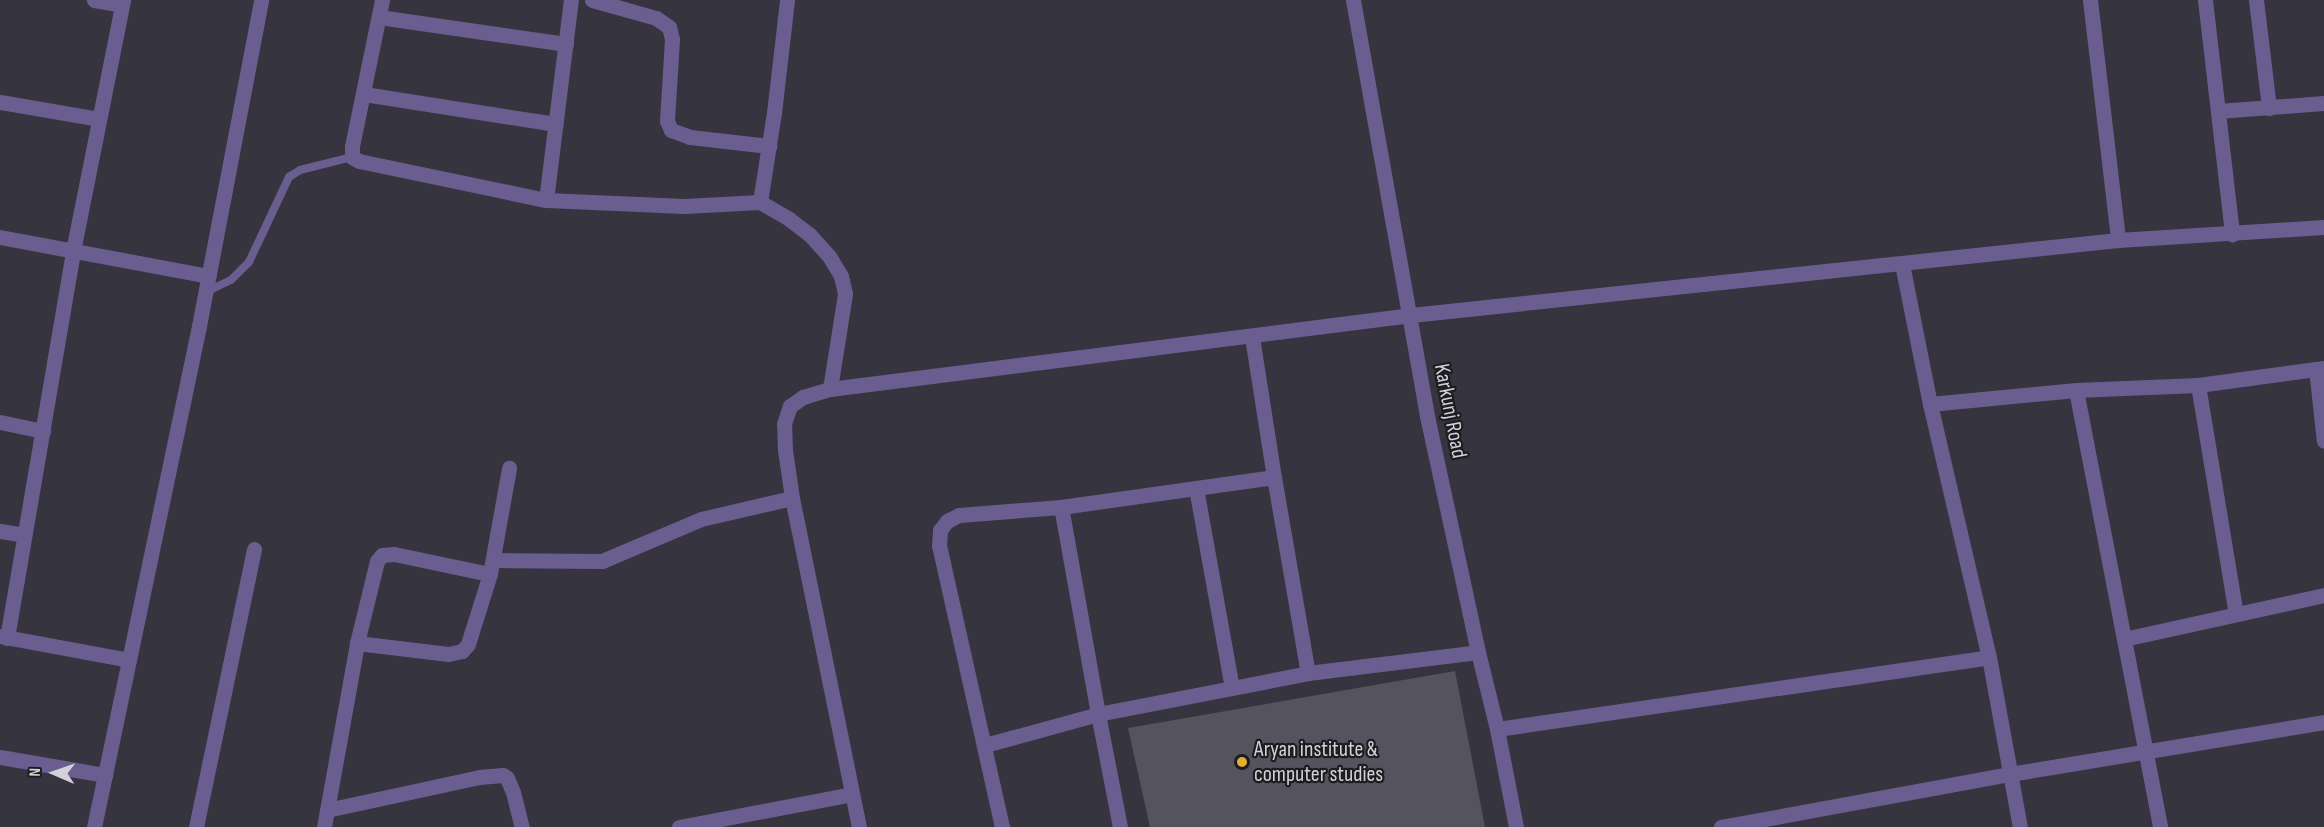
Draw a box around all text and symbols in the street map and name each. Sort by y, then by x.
street label: Karkunj Road [1428,361,1472,461]
place label: Aryan institute & computer studies [1254,736,1383,788]
north arrow [24,743,84,803]
marker: Aryan institute & computer studies [1235,755,1249,769]
text: N [26,768,45,777]

